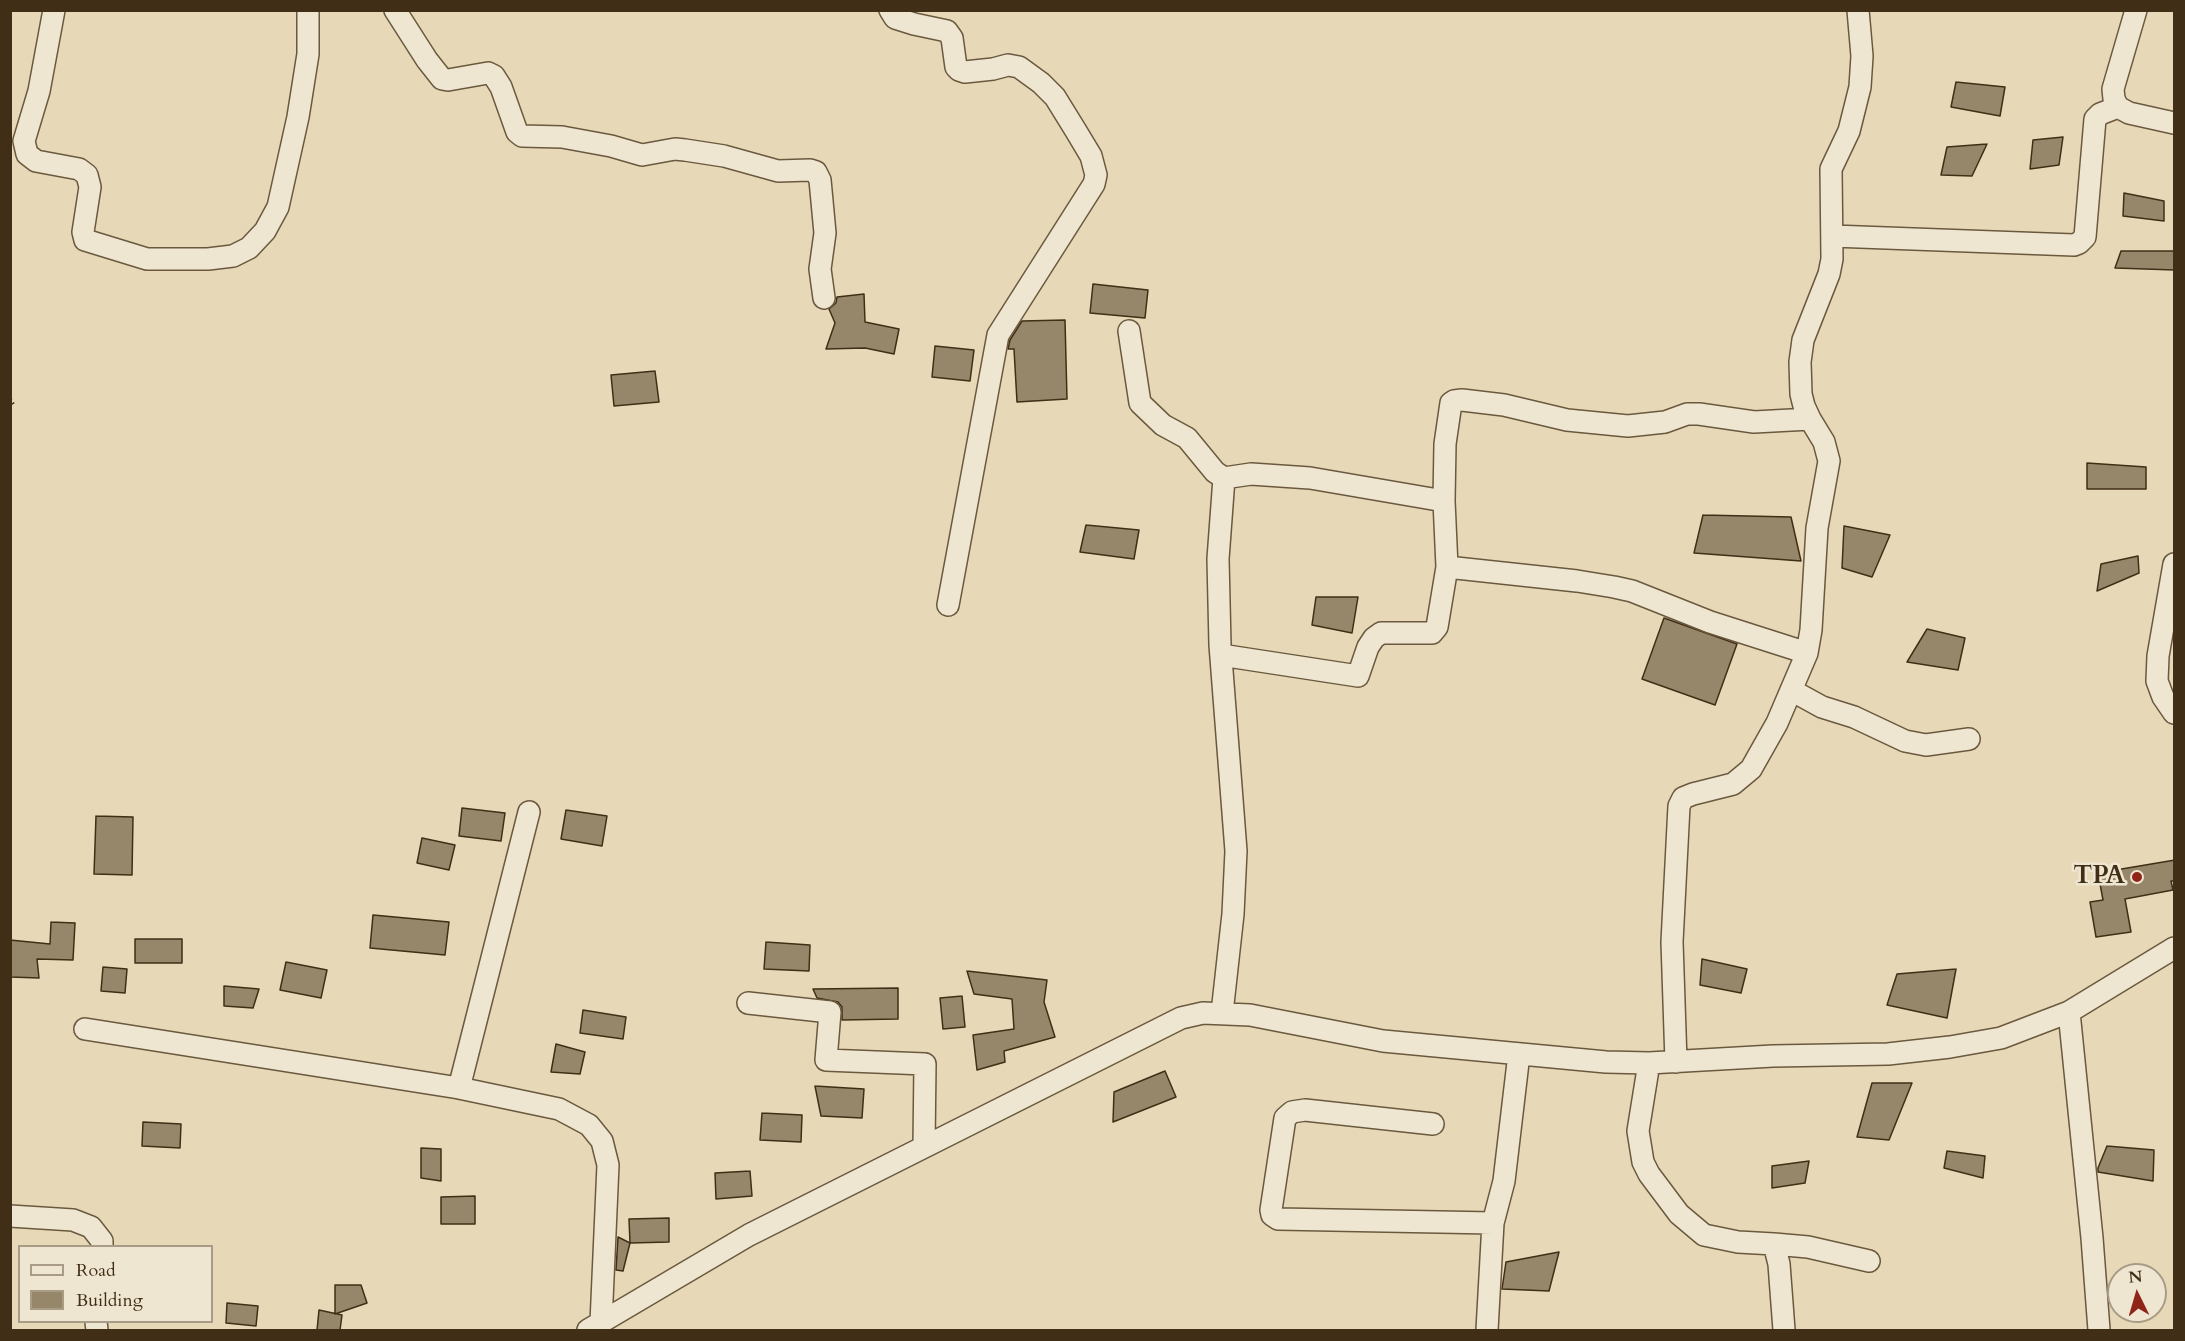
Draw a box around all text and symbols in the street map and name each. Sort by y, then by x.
place label: TPA [2073,861,2125,893]
marker: TPA [2130,870,2144,884]
legend [18,1245,213,1323]
text: Road [76,1258,116,1283]
north arrow [2107,1263,2167,1323]
text: N [2128,1265,2143,1289]
text: Building [76,1288,143,1313]

